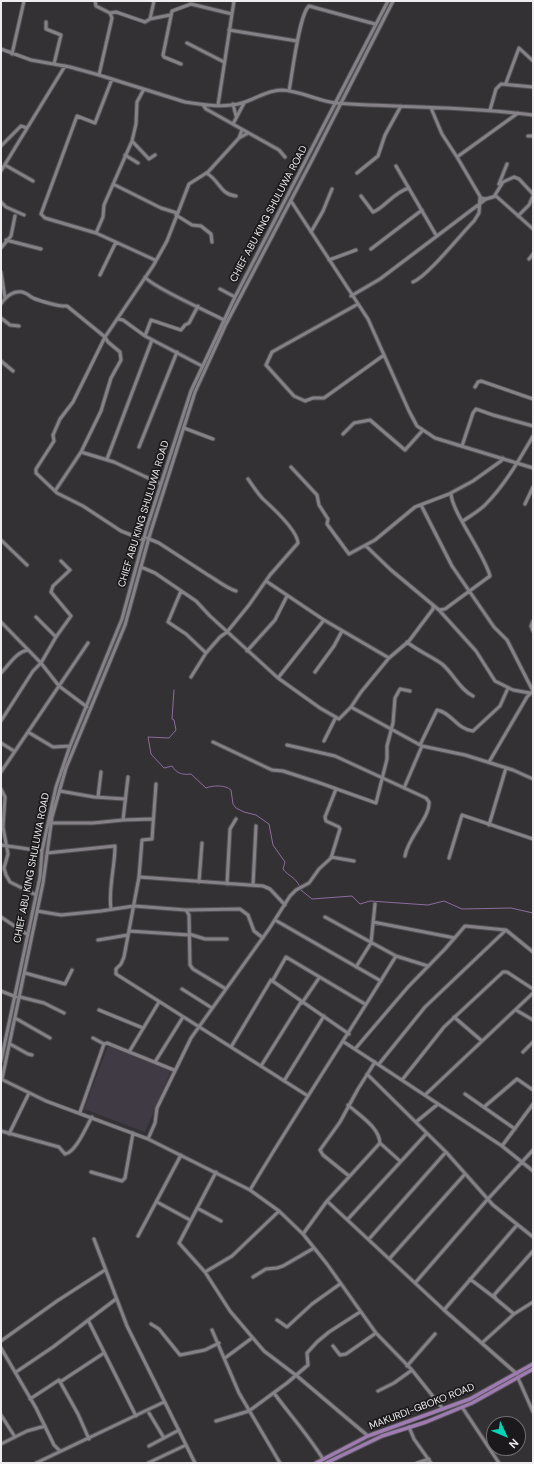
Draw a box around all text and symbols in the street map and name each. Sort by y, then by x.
street label: CHIEF ABU KING SHULUWA ROAD [228,144,310,284]
street label: CHIEF ABU KING SHULUWA ROAD [116,439,172,589]
street label: CHIEF ABU KING SHULUWA ROAD [12,792,52,944]
street label: MAKURDI-GBOKO ROAD [368,1381,476,1433]
north arrow [486,1416,526,1456]
text: N [506,1436,522,1451]

